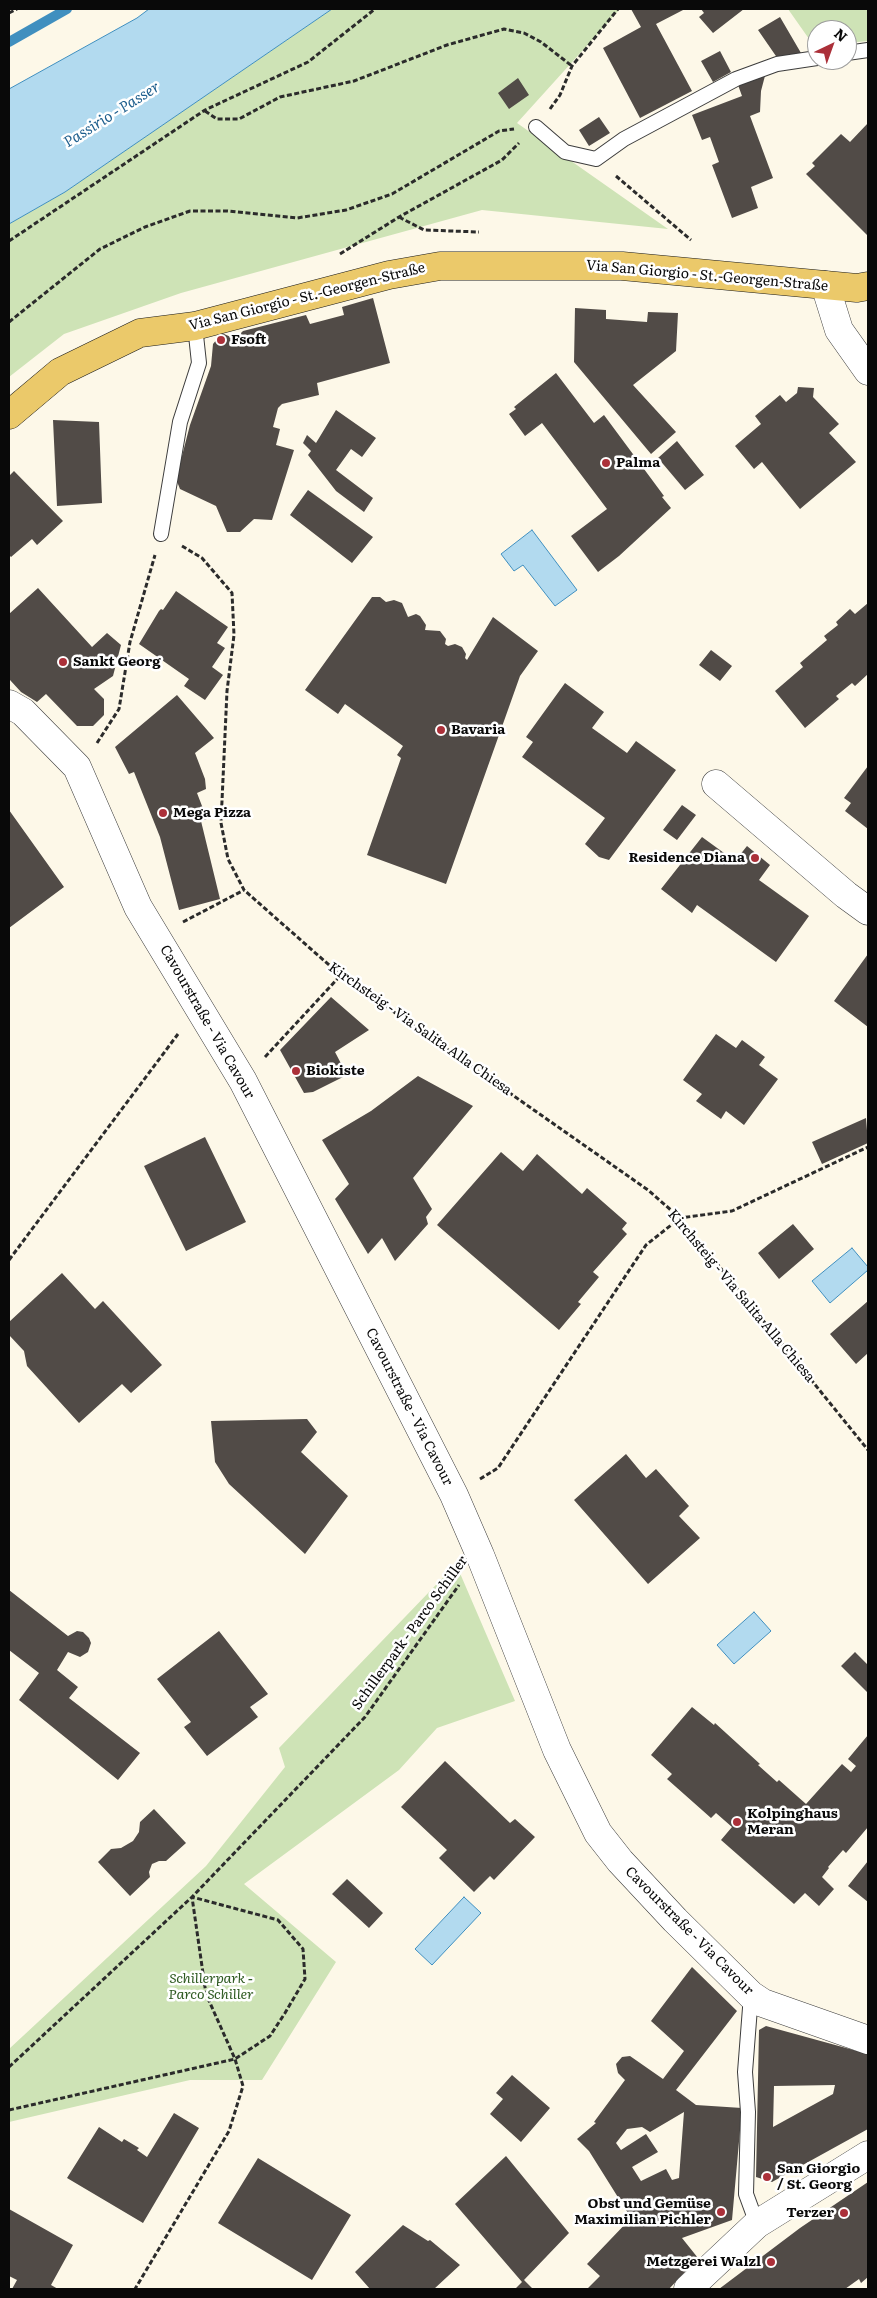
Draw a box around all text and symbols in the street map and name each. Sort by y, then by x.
north arrow [807,20,857,70]
text: N [830,23,852,46]
water label: Passirio - Passer [61,78,163,152]
street label: Via San Giorgio - St.-Georgen-Straße [585,257,829,295]
street label: Via San Giorgio - St.-Georgen-Straße [187,259,427,335]
place label: Fsoft [231,332,267,348]
marker: Fsoft [215,334,227,346]
place label: Palma [616,455,660,471]
marker: Palma [600,457,612,469]
place label: Sankt Georg [73,654,161,670]
marker: Sankt Georg [57,656,69,668]
place label: Bavaria [451,722,505,738]
marker: Bavaria [435,724,447,736]
place label: Mega Pizza [173,805,251,821]
marker: Mega Pizza [157,807,169,819]
place label: Residence Diana [628,850,745,866]
marker: Residence Diana [749,852,761,864]
street label: Cavourstraße - Via Cavour [156,942,258,1102]
street label: Kirchsteig - Via Salita Alla Chiesa [325,959,515,1099]
place label: Biokiste [306,1063,365,1079]
marker: Biokiste [290,1065,302,1077]
street label: Kirchsteig - Via Salita Alla Chiesa [664,1206,818,1386]
street label: Cavourstraße - Via Cavour [362,1325,456,1489]
street label: Schillerpark - Parco Schiller [349,1553,471,1713]
place label: Kolpinghaus Meran [747,1806,838,1838]
marker: Kolpinghaus Meran [731,1816,743,1828]
street label: Cavourstraße - Via Cavour [621,1863,757,1999]
park label: Schillerpark - Parco Schiller [168,1971,254,2004]
place label: San Giorgio / St. Georg [777,2161,860,2194]
marker: San Giorgio / St. Georg [761,2171,773,2183]
place label: Obst und Gemüse Maximilian Pichler [574,2196,711,2228]
place label: Terzer [786,2205,834,2221]
marker: Obst und Gemüse Maximilian Pichler [715,2206,727,2218]
marker: Terzer [838,2207,850,2219]
place label: Metzgerei Walzl [646,2254,761,2270]
marker: Metzgerei Walzl [765,2256,777,2268]

